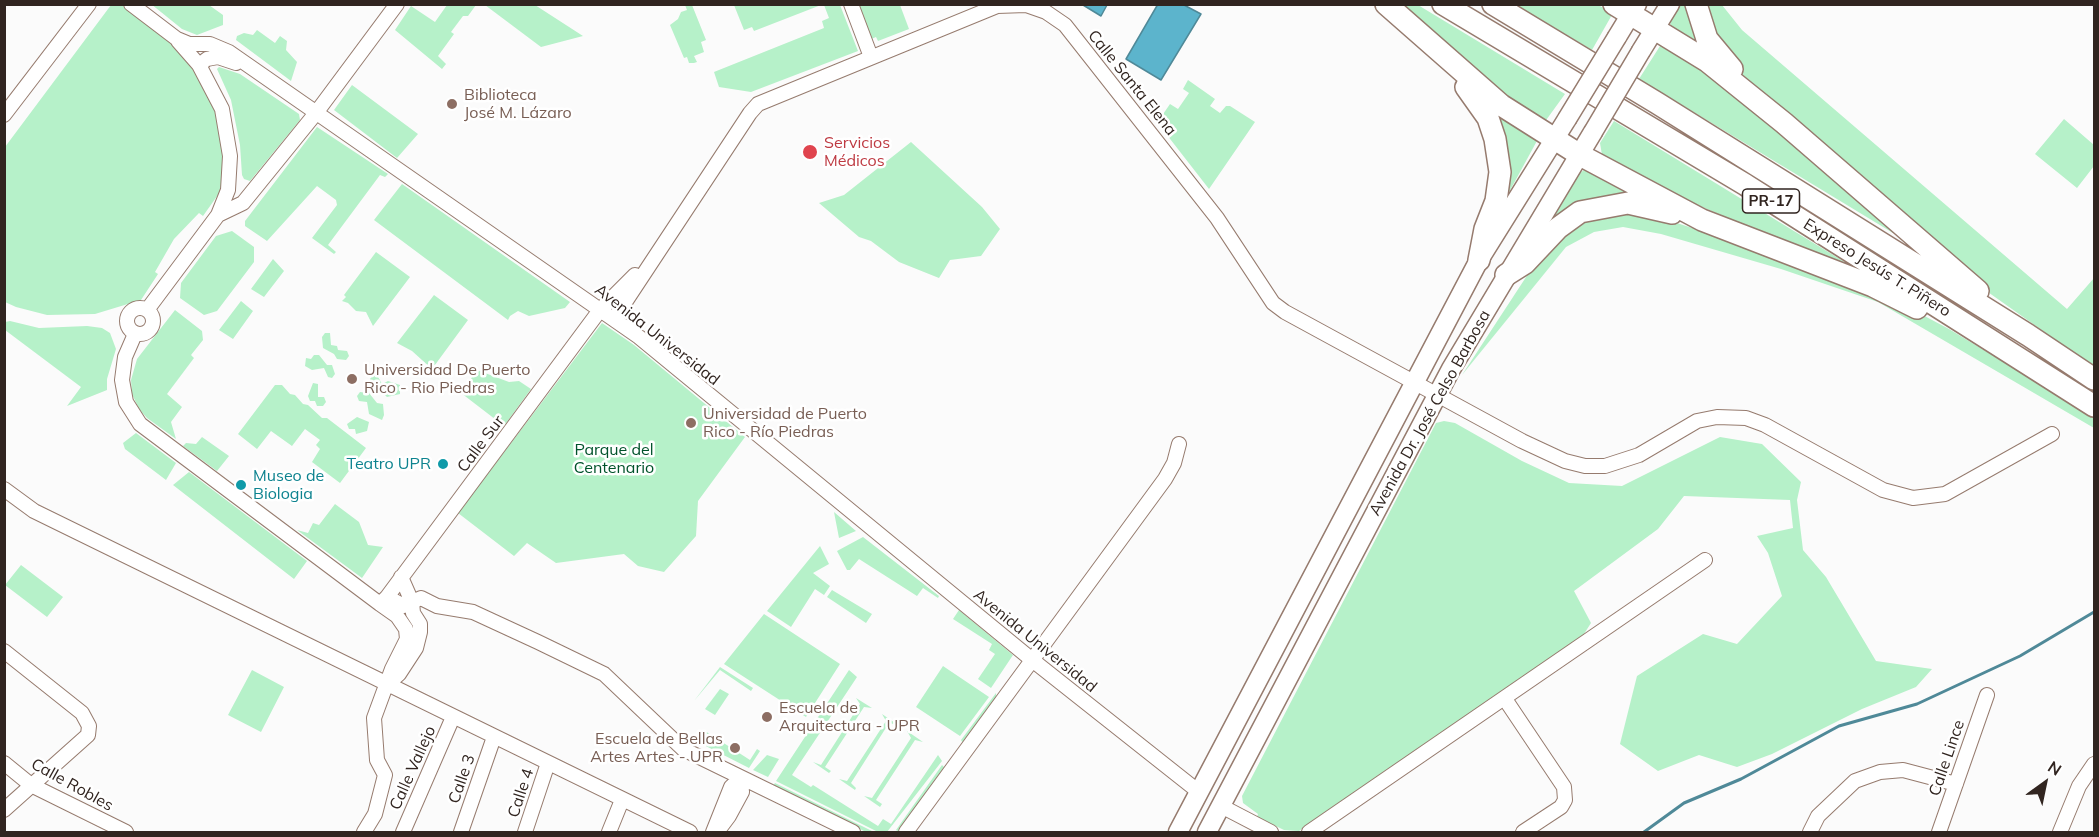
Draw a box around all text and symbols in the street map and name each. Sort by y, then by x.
street label: Calle Santa Elena [1084,26,1180,140]
place label: Biblioteca José M. Lázaro [464,85,572,123]
marker: Biblioteca José M. Lázaro [445,97,459,111]
place label: Servicios Médicos [824,133,890,171]
marker: Servicios Médicos [801,143,819,161]
road number: PR-17 [1742,189,1800,213]
street label: Expreso Jesús T. Piñero [1800,215,1954,321]
street label: Avenida Universidad [591,280,723,390]
street label: Avenida Dr. José Celso Barbosa [1365,307,1495,519]
place label: Universidad De Puerto Rico - Rio Piedras [364,360,530,398]
marker: Universidad De Puerto Rico - Rio Piedras [345,372,359,386]
place label: Universidad de Puerto Rico - Río Piedras [703,404,867,442]
street label: Calle Sur [454,412,508,476]
marker: Universidad de Puerto Rico - Río Piedras [684,416,698,430]
park label: Parque del Centenario [574,440,654,478]
place label: Teatro UPR [346,454,431,474]
marker: Teatro UPR [436,457,450,471]
place label: Museo de Biologia [253,466,324,504]
marker: Museo de Biologia [234,478,248,492]
street label: Avenida Universidad [969,585,1101,697]
place label: Escuela de Arquitectura - UPR [779,698,920,736]
marker: Escuela de Arquitectura - UPR [760,710,774,724]
street label: Calle Lince [1925,717,1969,799]
street label: Calle Vallejo [386,723,440,813]
place label: Escuela de Bellas Artes Artes - UPR [590,729,723,767]
marker: Escuela de Bellas Artes Artes - UPR [728,741,742,755]
street label: Calle 3 [445,752,479,806]
north arrow [2015,753,2075,813]
street label: Calle Robles [28,755,116,815]
text: N [2044,756,2065,780]
street label: Calle 4 [504,766,538,820]

